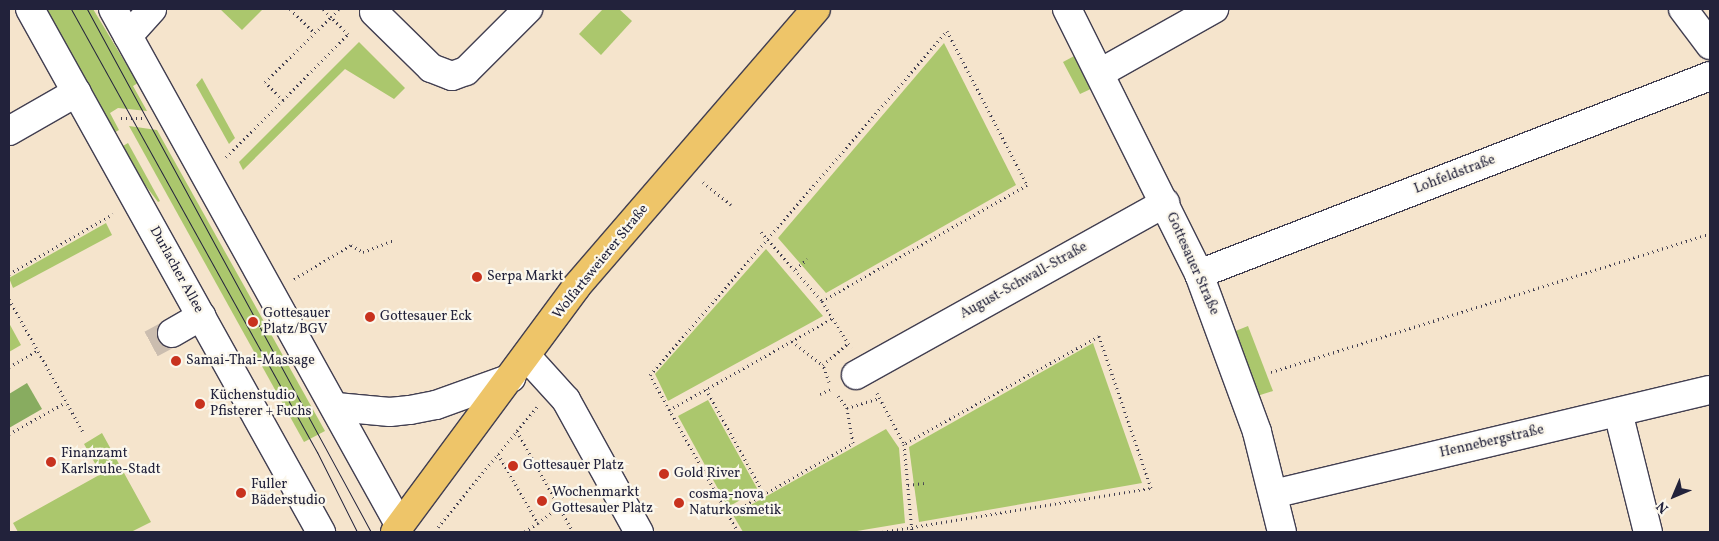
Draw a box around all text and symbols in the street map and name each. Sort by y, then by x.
street label: Lohfeldstraße [1412,152,1498,198]
street label: Wolfartsweierer Straße [550,201,652,323]
street label: Gottesauer Straße [1162,210,1222,318]
street label: Durlacher Allee [145,224,207,316]
street label: August-Schwall-Straße [957,239,1091,323]
place label: Serpa Markt [487,269,563,285]
marker: Serpa Markt [471,271,483,283]
place label: Gottesauer Platz/BGV [263,306,330,338]
place label: Gottesauer Eck [380,309,472,325]
marker: Gottesauer Eck [364,311,376,323]
marker: Gottesauer Platz/BGV [247,316,259,328]
place label: Samai-Thai-Massage [186,353,315,369]
marker: Samai-Thai-Massage [170,355,182,367]
place label: Küchenstudio Pfisterer + Fuchs [210,388,312,421]
marker: Küchenstudio Pfisterer + Fuchs [194,398,206,410]
street label: Hennebergstraße [1438,422,1546,462]
place label: Finanzamt Karlsruhe-Stadt [61,446,161,478]
marker: Finanzamt Karlsruhe-Stadt [45,456,57,468]
place label: Gottesauer Platz [523,458,624,474]
marker: Gottesauer Platz [507,460,519,472]
place label: Gold River [674,466,740,482]
marker: Gold River [658,468,670,480]
north arrow [1649,471,1699,521]
place label: Fuller Bäderstudio [251,477,325,510]
place label: Wochenmarkt Gottesauer Platz [552,485,653,518]
marker: Fuller Bäderstudio [235,487,247,499]
place label: cosma-nova Naturkosmetik [689,487,781,520]
marker: Wochenmarkt Gottesauer Platz [536,495,548,507]
marker: cosma-nova Naturkosmetik [673,497,685,509]
text: N [1653,497,1673,517]

